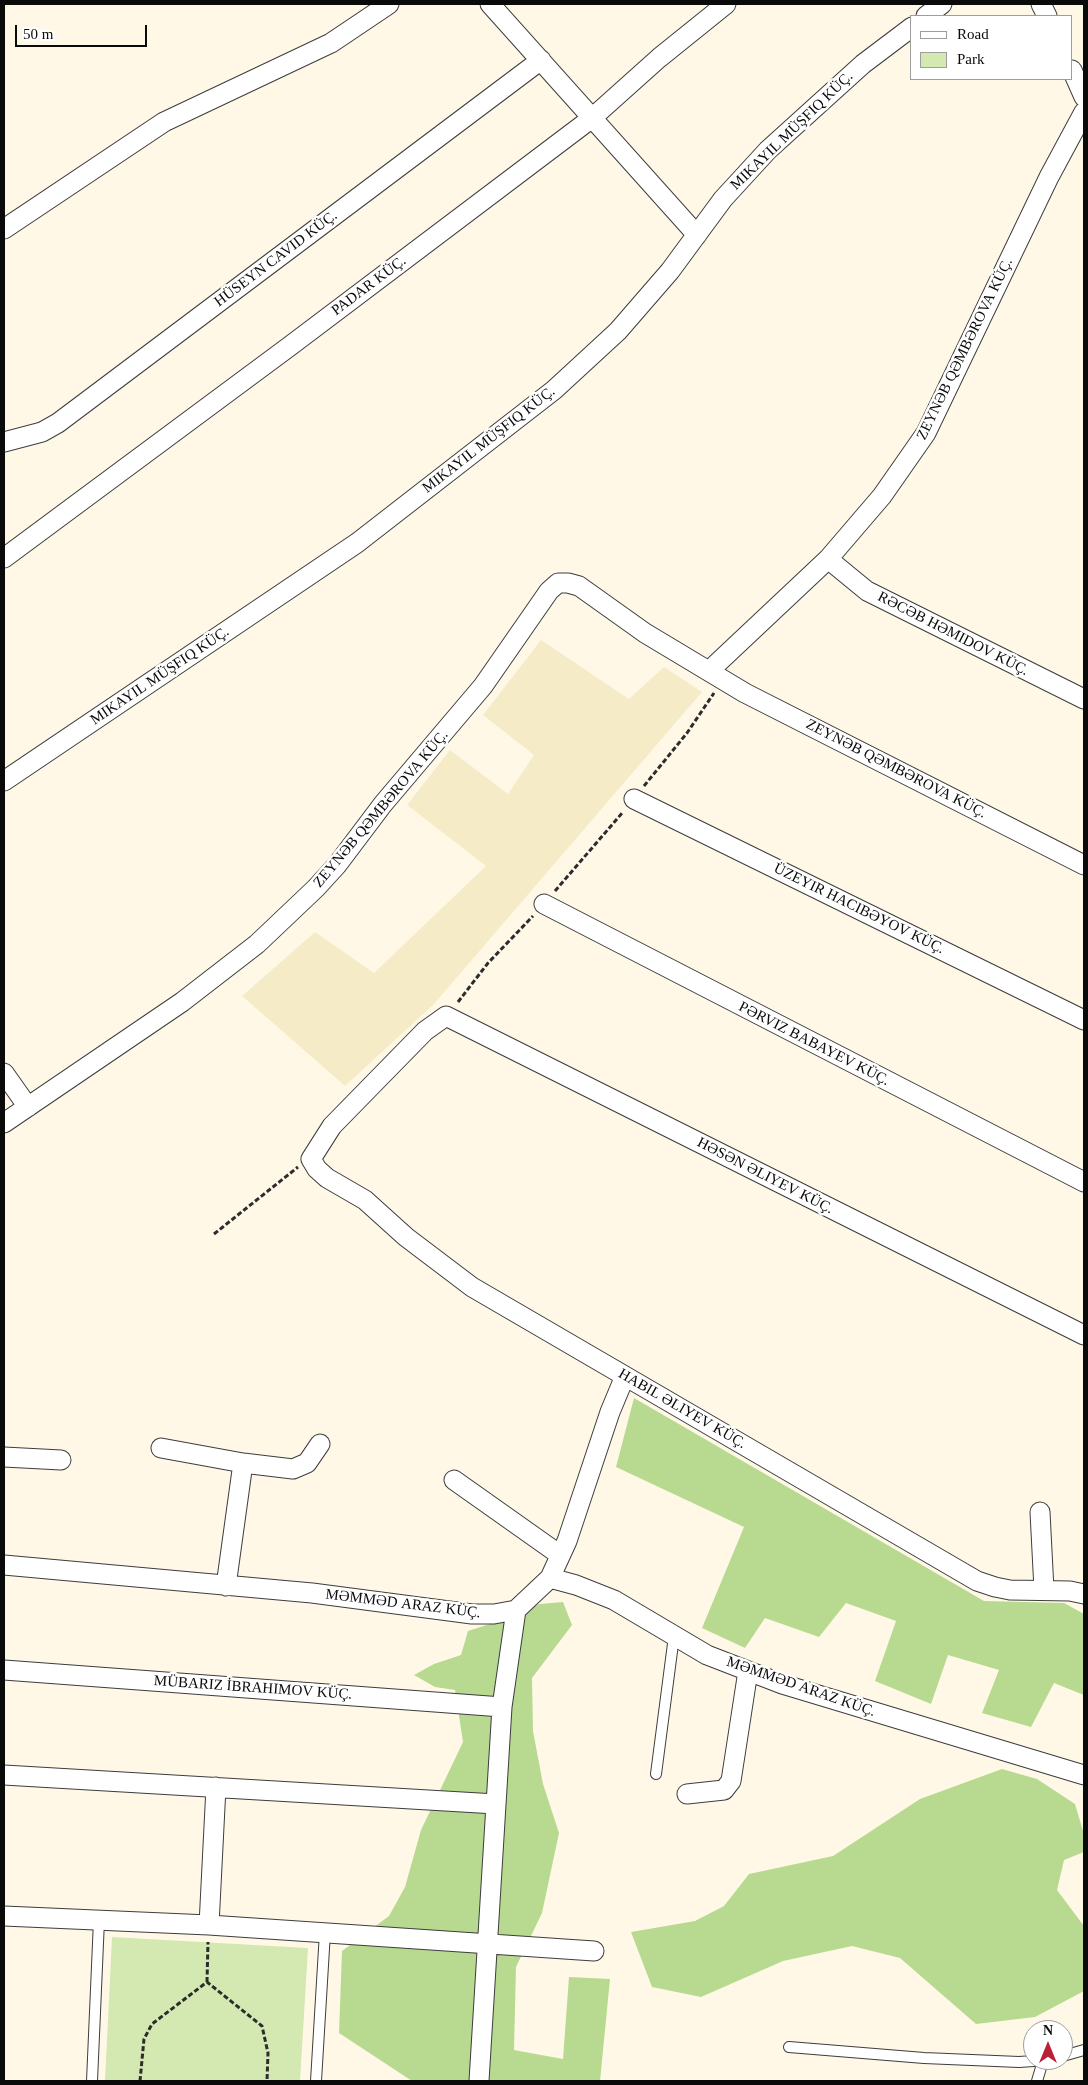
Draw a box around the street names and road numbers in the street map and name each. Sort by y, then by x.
street label: MIKAYIL MÜŞFIQ KÜÇ. [727,68,857,194]
street label: HÜSEYN CAVID KÜÇ. [211,207,341,311]
street label: PADAR KÜÇ. [328,252,410,320]
street label: ZEYNƏB QƏMBƏROVA KÜÇ. [913,255,1017,443]
street label: MIKAYIL MÜŞFIQ KÜÇ. [419,383,559,497]
street label: RƏCƏB HƏMIDOV KÜÇ. [874,588,1032,680]
street label: MIKAYIL MÜŞFIQ KÜÇ. [87,623,233,729]
street label: ZEYNƏB QƏMBƏROVA KÜÇ. [803,716,989,822]
street label: ZEYNƏB QƏMBƏROVA KÜÇ. [310,727,452,891]
street label: ÜZEYIR HACIBƏYOV KÜÇ. [771,860,947,958]
street label: PƏRVIZ BABAYEV KÜÇ. [736,998,892,1090]
street label: HƏSƏN ƏLIYEV KÜÇ. [694,1134,836,1218]
street label: HABIL ƏLIYEV KÜÇ. [615,1365,749,1453]
street label: MƏMMƏD ARAZ KÜÇ. [324,1586,482,1622]
street label: MƏMMƏD ARAZ KÜÇ. [724,1653,878,1721]
street label: MÜBARIZ İBRAHIMOV KÜÇ. [153,1672,353,1704]

